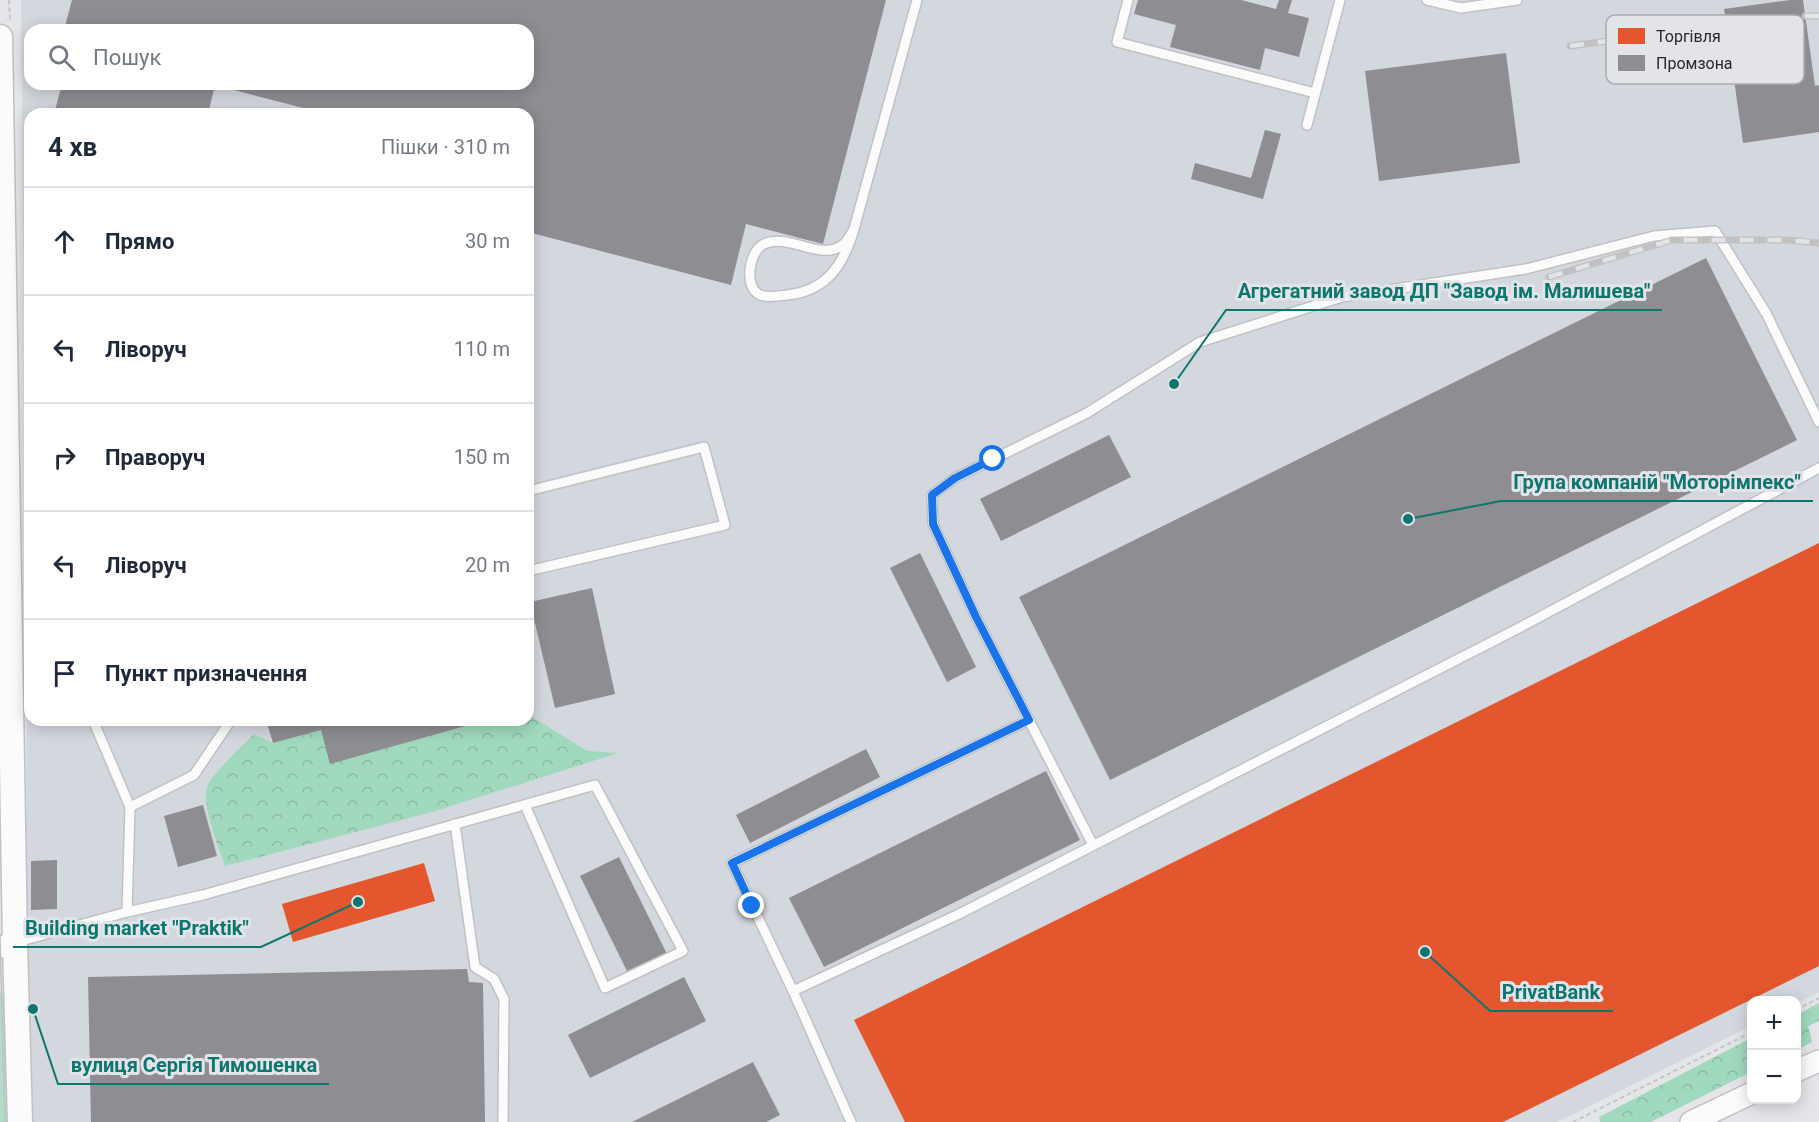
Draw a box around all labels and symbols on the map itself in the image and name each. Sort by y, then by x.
legend [1606,15,1804,84]
text: Торгівля [1656,27,1721,46]
text: Промзона [1656,54,1733,73]
callout: Агрегатний завод ДП "Завод ім. Малишева" [1226,272,1662,310]
text: Агрегатний завод ДП "Завод ім. Малишева" [1238,279,1650,303]
route start [979,445,1005,471]
callout: Група компаній "Моторімпекс" [1501,463,1813,501]
text: Група компаній "Моторімпекс" [1513,470,1801,494]
route end [738,892,764,918]
callout: Building market "Praktik" [13,909,261,947]
text: Building market "Praktik" [25,916,249,940]
callout: PrivatBank [1490,973,1613,1011]
text: PrivatBank [1502,980,1600,1004]
callout: вулиця Сергія Тимошенка [58,1046,329,1084]
text: вулиця Сергія Тимошенка [71,1053,317,1077]

